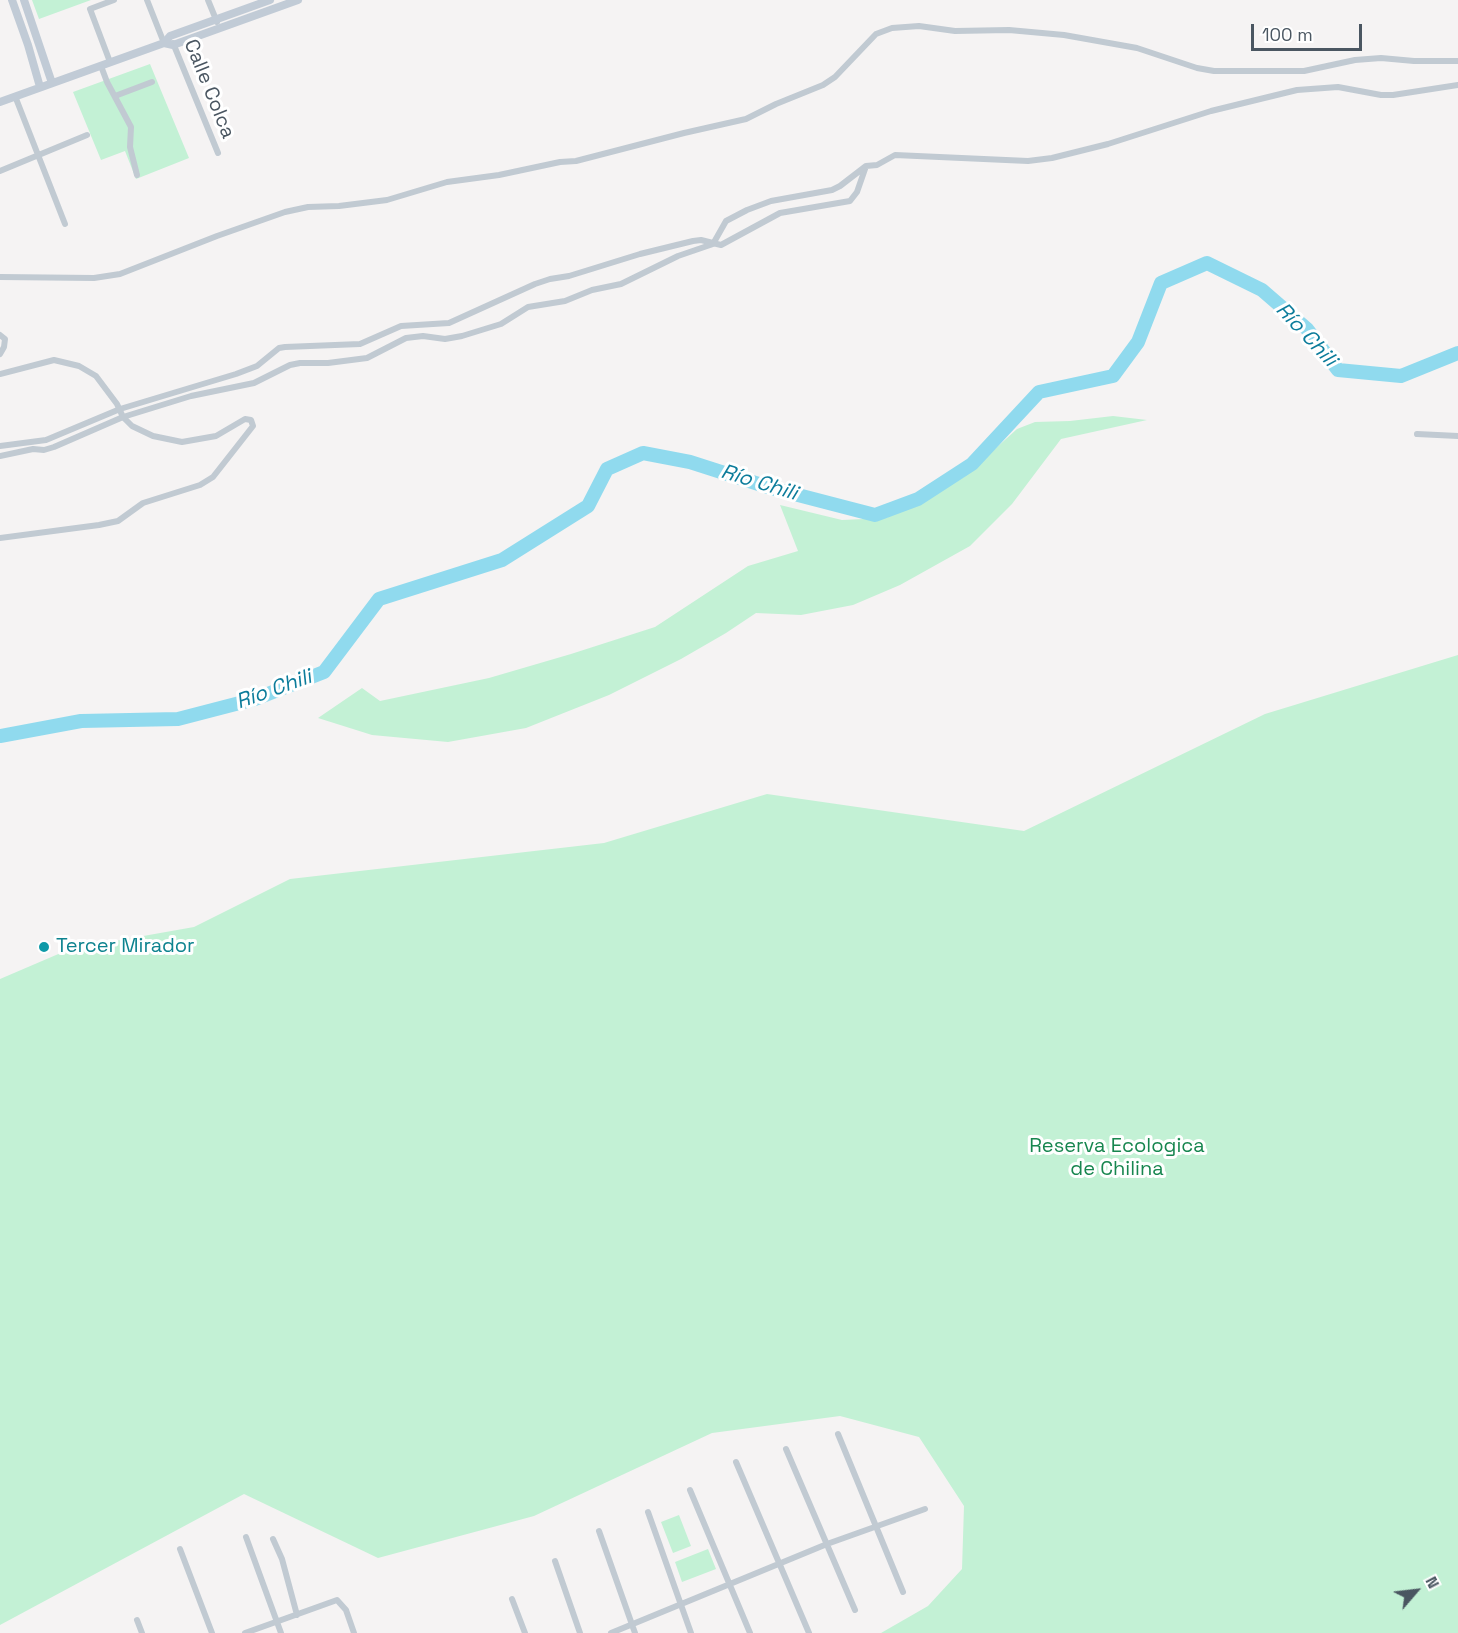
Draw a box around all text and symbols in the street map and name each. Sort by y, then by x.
scale bar [1254,12,1365,50]
text: 100 m [1262,23,1313,46]
street label: Calle Colca [178,36,240,142]
water label: Río Chili [1270,298,1342,372]
water label: Río Chili [718,459,800,507]
water label: Río Chili [233,665,315,715]
place label: Tercer Mirador [56,935,195,959]
marker: Tercer Mirador [37,940,51,954]
park label: Reserva Ecologica de Chilina [1029,1135,1205,1182]
north arrow [1386,1561,1446,1621]
text: N [1421,1573,1444,1592]

